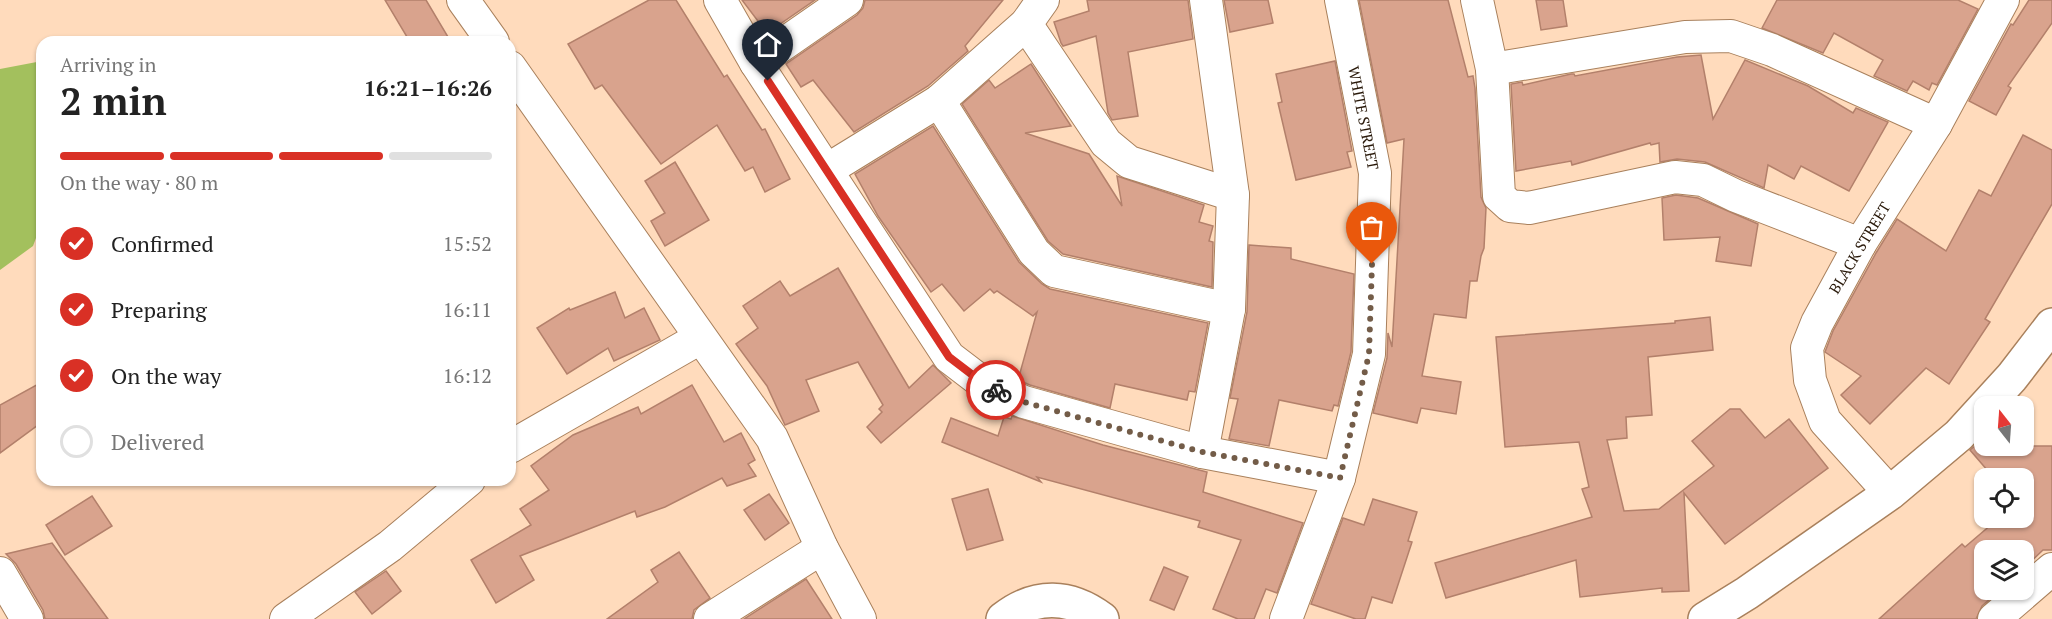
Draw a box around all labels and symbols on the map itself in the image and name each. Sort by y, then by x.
pin [742,19,793,81]
street label: WHITE STREET [1344,64,1384,171]
street label: BLACK STREET [1824,198,1894,297]
pin [1346,202,1397,264]
courier [966,360,1026,420]
north arrow [1974,396,2034,456]

